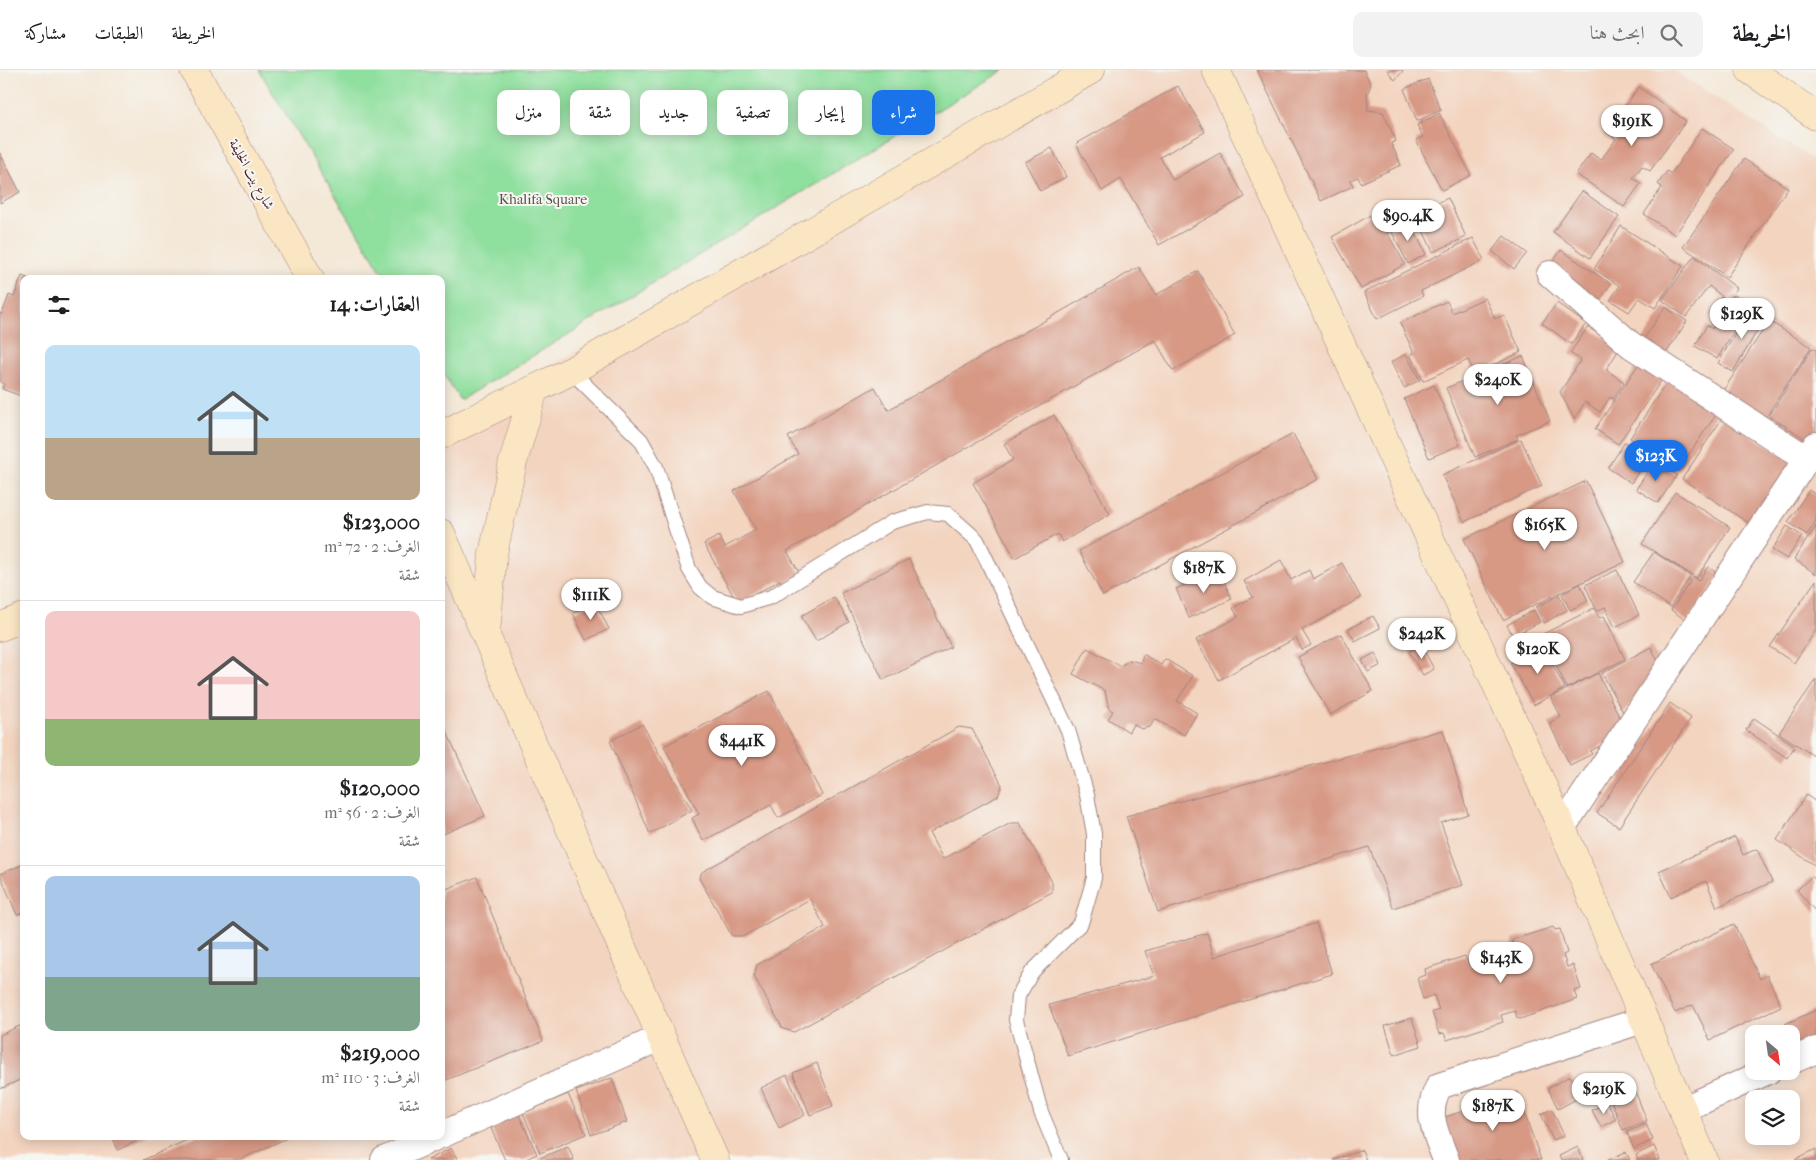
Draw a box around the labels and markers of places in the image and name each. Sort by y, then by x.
pin: $191K [1597,104,1667,147]
pin: $90.4K [1367,200,1449,242]
pin: $129K [1707,298,1777,340]
pin: $240K [1463,364,1533,406]
pin: $123K [1621,440,1691,482]
pin: $165K [1510,508,1580,551]
pin: $187K [1169,552,1239,594]
pin: $111K [556,578,626,621]
pin: $242K [1387,618,1457,660]
pin: $120K [1503,632,1573,675]
pin: $441K [707,724,777,767]
pin: $143K [1466,942,1536,984]
pin: $219K [1569,1072,1639,1115]
pin: $187K [1458,1090,1528,1132]

